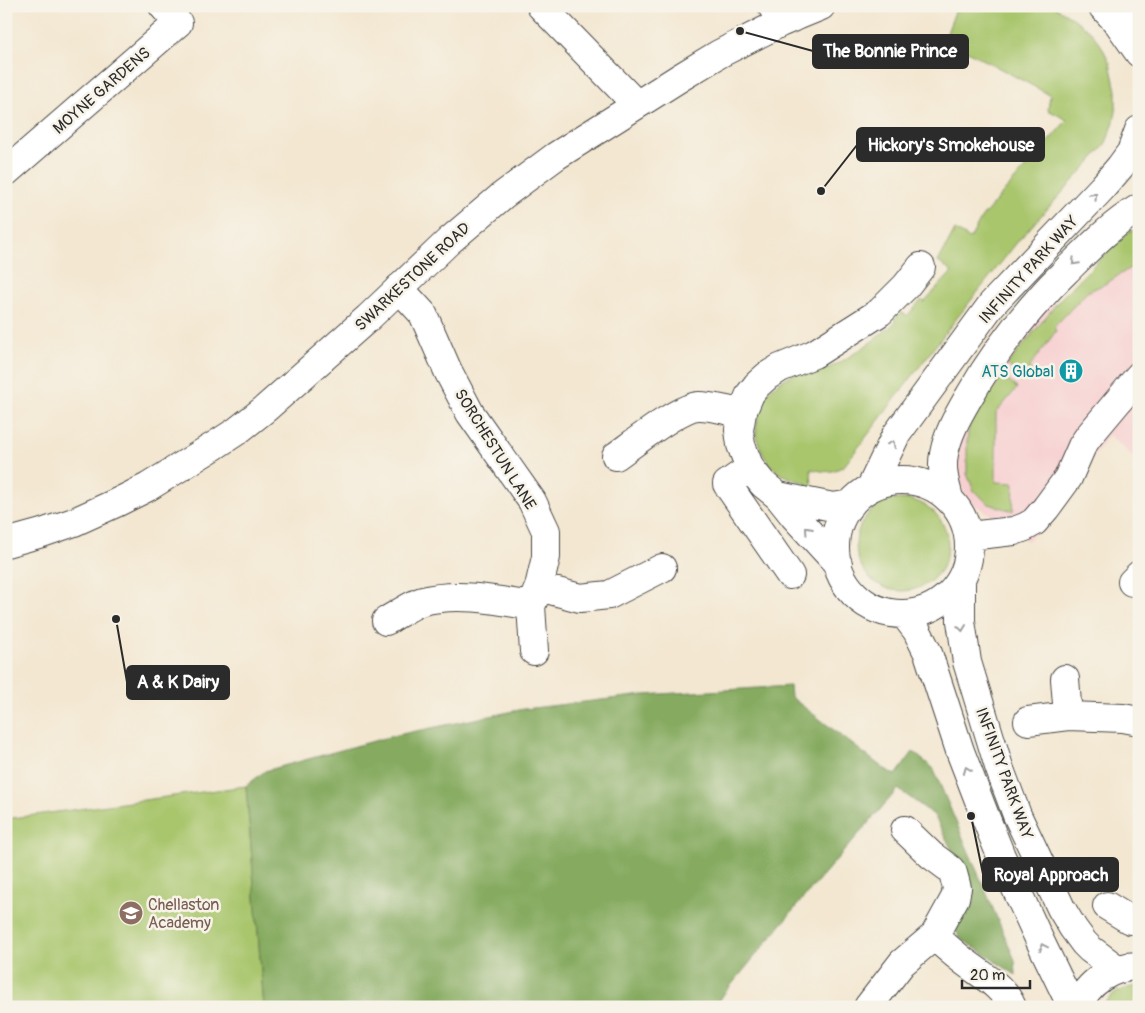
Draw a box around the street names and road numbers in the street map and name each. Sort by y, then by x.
street label: MOYNE GARDENS [49,43,155,139]
street label: INFINITY PARK WAY [975,211,1083,328]
street label: SWARKESTONE ROAD [351,218,475,335]
street label: SORCHESTUN LANE [450,385,540,514]
street label: INFINITY PARK WAY [971,705,1037,842]

